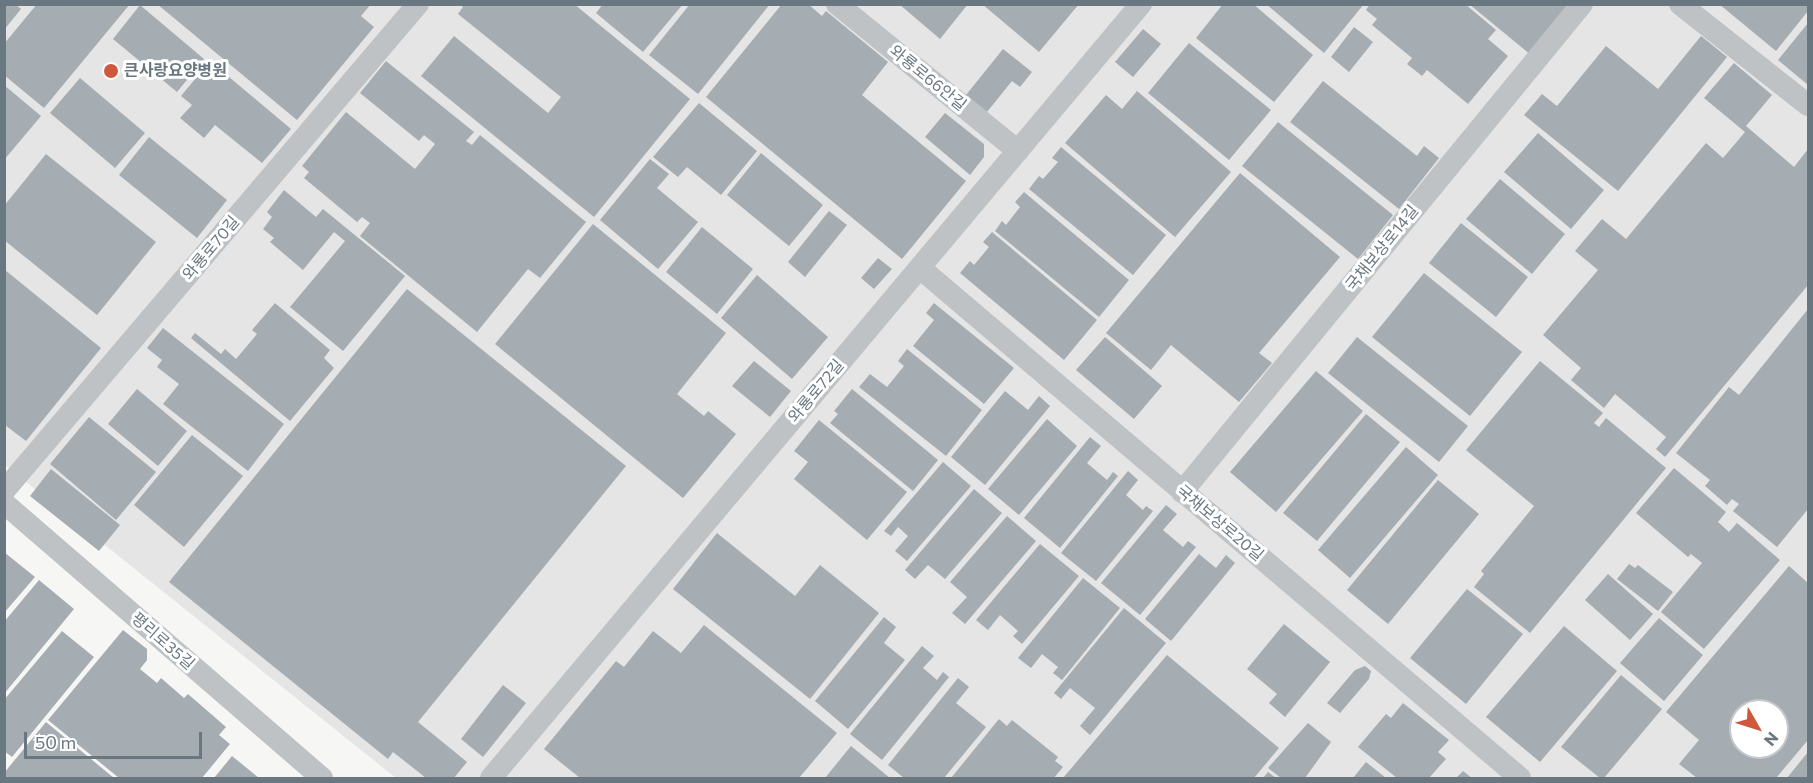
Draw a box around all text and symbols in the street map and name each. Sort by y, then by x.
street label: 와룡로66안길 [886,41,970,115]
place label: 큰사랑요양병원 [124,61,227,81]
marker: 큰사랑요양병원 [102,62,120,80]
street label: 국채보상로14길 [1342,201,1422,295]
street label: 와룡로70길 [179,212,243,284]
street label: 와룡로72길 [784,356,848,426]
street label: 국채보상로20길 [1173,481,1267,565]
street label: 평리로35길 [128,608,198,674]
north arrow [1729,699,1789,759]
scale bar [27,720,206,758]
text: N [1761,729,1783,750]
text: 50 m [35,731,76,753]

